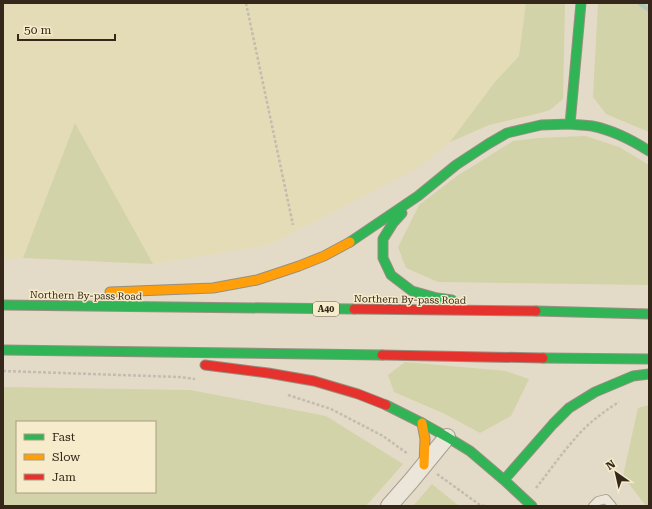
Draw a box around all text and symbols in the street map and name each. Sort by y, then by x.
scale bar [18,16,115,42]
text: 50 m [24,23,51,37]
street label: Northern By-pass Road [30,289,143,302]
street label: Northern By-pass Road [354,293,467,306]
road number: A40 [313,302,339,316]
legend [16,421,156,493]
text: Fast [52,430,76,444]
text: Slow [52,450,80,464]
north arrow [596,453,636,493]
text: N [604,457,618,473]
text: Jam [52,470,76,484]

